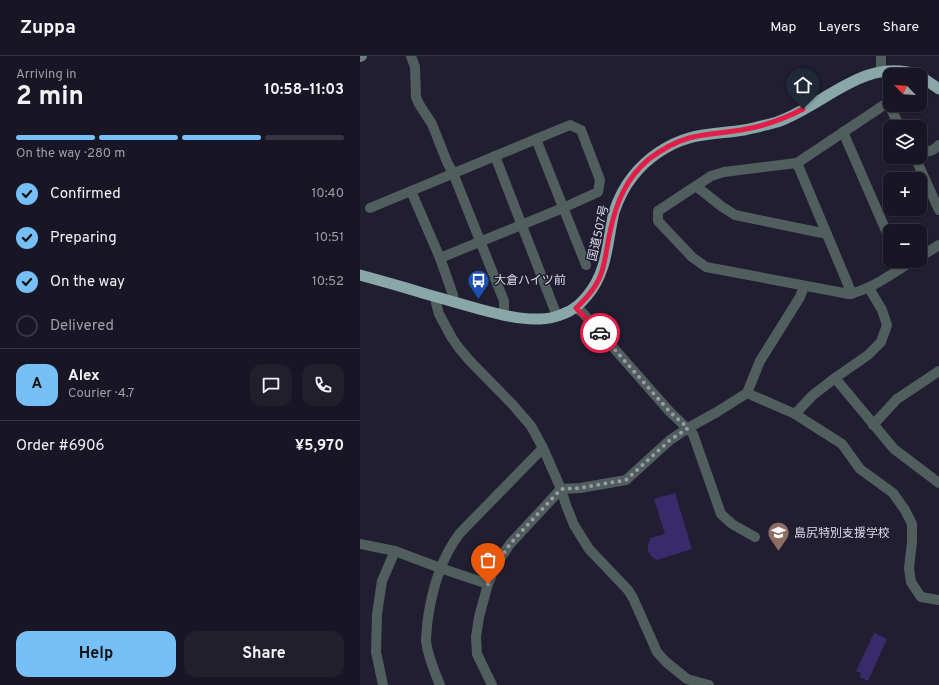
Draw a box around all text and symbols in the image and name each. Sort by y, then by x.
text: Zuppa [20,16,76,40]
text: Map [770,19,796,36]
text: Layers [818,19,860,36]
text: Share [882,19,919,36]
text: Arriving in [16,67,77,83]
pin [786,68,820,109]
north arrow [883,68,927,112]
map controls [883,68,927,268]
icon: home [792,74,814,96]
text: 2 min [16,81,84,114]
text: 10:58–11:03 [264,81,344,100]
button: layers [883,120,927,164]
text: On the way · 280 m [16,146,125,162]
button: + [883,172,927,216]
icon: check [16,183,38,205]
text: Confirmed [50,185,121,204]
text: 10:40 [311,186,344,202]
street label: 国道507号 [585,204,613,263]
button: − [883,224,927,268]
icon: check [16,227,38,249]
text: Preparing [50,229,117,248]
text: 10:51 [315,230,344,246]
bus stop icon: 大倉ハイツ前 [465,267,491,300]
icon: check [16,271,38,293]
text: On the way [50,273,125,292]
place label: 大倉ハイツ前 [494,273,566,289]
text: 10:52 [312,274,344,290]
courier [580,313,620,353]
text: Delivered [50,317,114,336]
icon: car [589,322,611,344]
button: chat [250,364,292,406]
button: phone [302,364,344,406]
text: Alex [68,367,100,386]
text: A [32,375,42,394]
text: Courier · 4.7 [68,386,134,402]
text: Order #6906 [16,437,105,456]
text: ¥5,970 [295,437,344,456]
school or university icon: 島尻特別支援学校 [766,520,792,553]
place label: 島尻特別支援学校 [794,526,890,542]
pin [471,543,505,584]
icon: bag [477,549,499,571]
button: Help [16,631,176,677]
button: Share [184,631,344,677]

